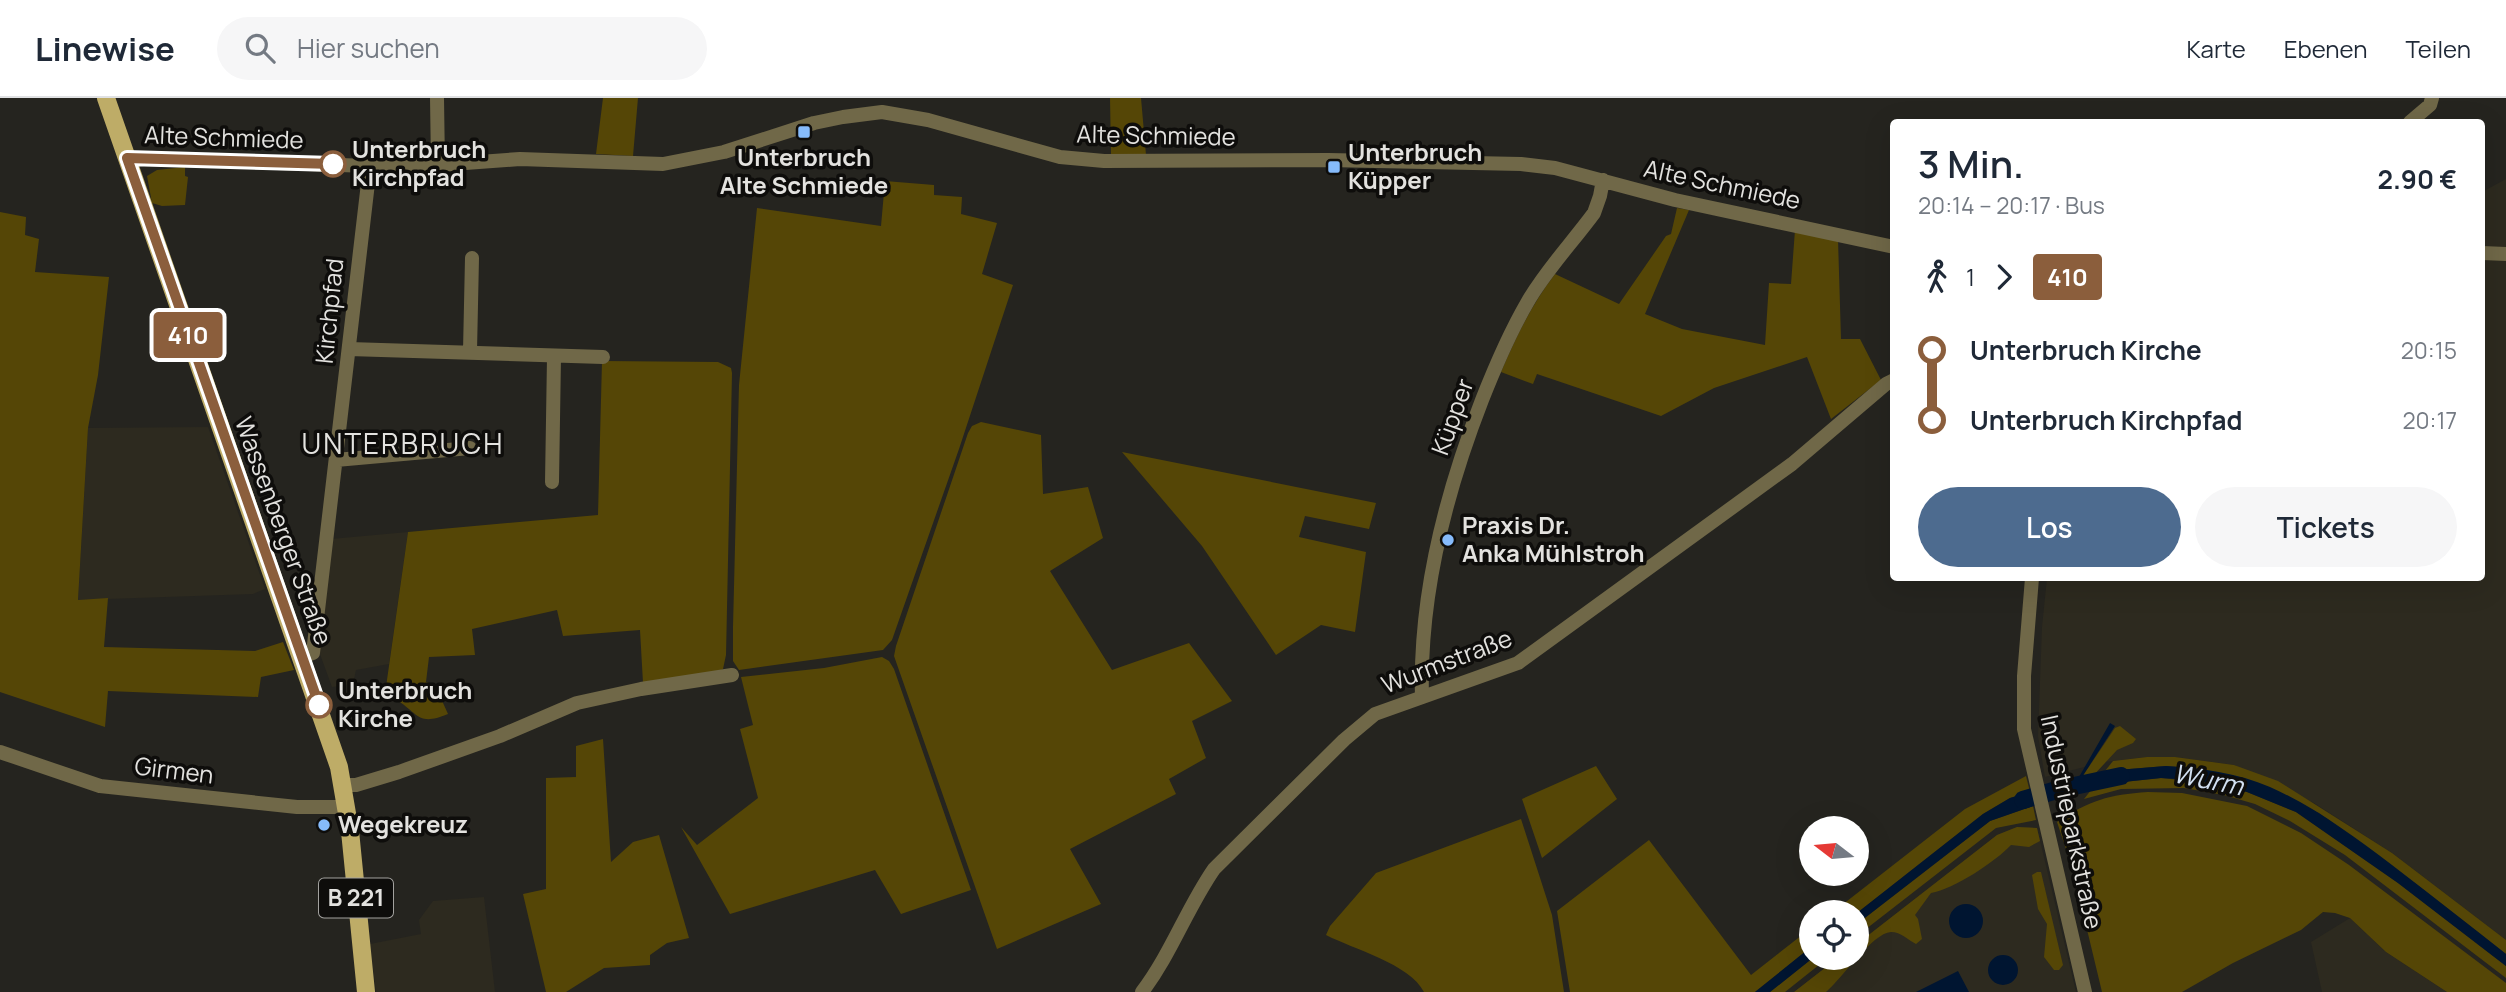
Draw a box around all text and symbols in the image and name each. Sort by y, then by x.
search box [217,17,707,80]
text: Linewise [35,26,175,71]
icon: search [241,29,279,67]
text: Hier suchen [297,30,440,66]
text: Karte [2186,32,2246,65]
text: Ebenen [2284,32,2367,65]
text: Teilen [2405,32,2471,65]
street label: Alte Schmiede [144,117,304,156]
street label: Alte Schmiede [1076,117,1236,152]
marker: Unterbruch Alte Schmiede [796,124,812,140]
place label: Unterbruch Kirchpfad [352,132,486,193]
place label: Unterbruch Küpper [1348,135,1482,196]
text: 3 Min. [1918,137,2024,189]
place label: Unterbruch Alte Schmiede [720,140,888,201]
marker: Unterbruch Kirchpfad [320,151,346,177]
street label: Alte Schmiede [1641,151,1804,216]
marker: Unterbruch Küpper [1326,159,1342,175]
text: 2.90 € [2377,161,2457,197]
text: 20:14 – 20:17 · Bus [1918,189,2105,221]
street label: Kirchpfad [307,257,350,365]
icon: walk [1918,258,1956,296]
icon: forward [1985,258,2023,296]
text: 410 [2047,260,2088,293]
text: 1 [1966,261,1975,293]
line badge: 410 [148,312,228,358]
text: 410 [168,318,208,351]
text: Unterbruch Kirche [1970,332,2202,368]
text: 20:15 [2401,334,2457,366]
street label: Küpper [1423,374,1481,459]
text: Unterbruch Kirchpfad [1970,402,2243,438]
text: 20:17 [2402,404,2457,436]
street label: Wassenberger Straße [228,412,341,649]
district label: UNTERBRUCH [302,424,504,462]
button: Los [1918,487,2181,567]
button: Tickets [2195,487,2457,567]
place label: Praxis Dr. Anka Mühlstroh [1462,508,1645,569]
marker: Praxis Dr. Anka Mühlstroh [1440,532,1456,548]
street label: Wurmstraße [1377,621,1516,701]
place label: Unterbruch Kirche [338,673,472,734]
marker: Unterbruch Kirche [306,692,332,718]
street label: Industrieparkstraße [2034,711,2111,932]
street label: Girmen [133,748,216,791]
water label: Wurm [2170,755,2248,804]
place label: Wegekreuz [338,807,468,840]
north arrow [1799,816,1869,886]
map controls [1799,816,1869,970]
marker: Wegekreuz [316,817,332,833]
road number: B 221 [319,878,393,918]
button: locate [1799,900,1869,970]

